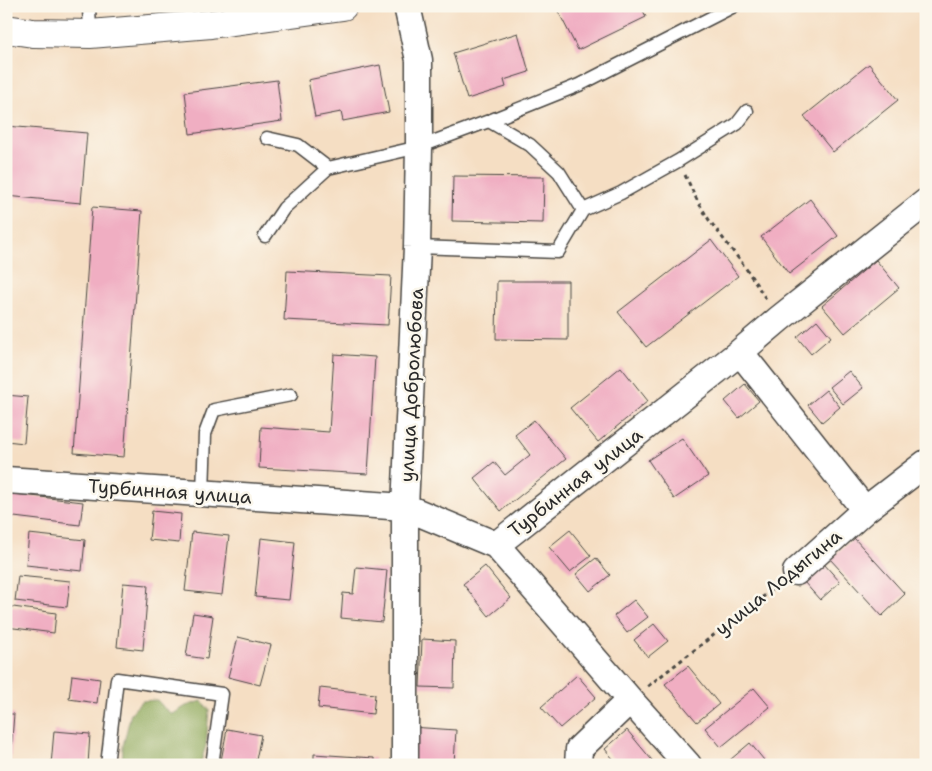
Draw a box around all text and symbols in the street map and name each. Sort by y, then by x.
street label: улица Добролюбова [394,287,429,483]
street label: Турбинная улица [503,422,648,543]
street label: Турбинная улица [87,473,253,510]
street label: улица Лодыгина [710,524,847,641]

